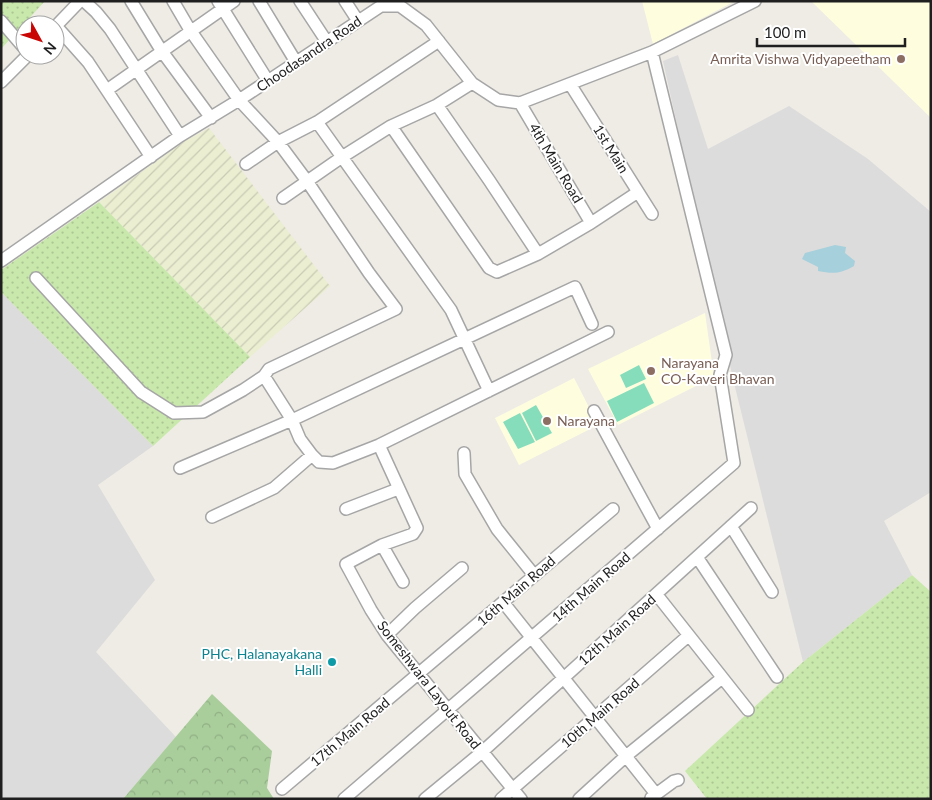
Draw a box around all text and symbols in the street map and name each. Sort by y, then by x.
street label: Choodasandra Road [253,12,364,95]
north arrow [15,15,65,65]
scale bar [757,15,904,47]
text: 100 m [764,23,806,41]
text: N [40,39,60,58]
place label: Amrita Vishwa Vidyapeetham [710,50,891,67]
marker: Amrita Vishwa Vidyapeetham [895,53,907,65]
street label: 4th Main Road [526,120,587,206]
street label: 1st Main [590,121,633,176]
place label: Narayana CO-Kaveri Bhavan [661,354,774,387]
marker: Narayana CO-Kaveri Bhavan [645,365,657,377]
place label: Narayana [557,412,615,429]
marker: Narayana [541,415,553,427]
street label: 14th Main Road [548,548,633,625]
street label: 16th Main Road [473,552,558,629]
street label: 12th Main Road [574,590,659,669]
street label: Someshwara Layout Road [374,617,485,752]
place label: PHC, Halanayakana Halli [202,645,322,678]
marker: PHC, Halanayakana Halli [326,656,338,668]
street label: 10th Main Road [557,674,642,751]
street label: 17th Main Road [307,694,393,770]

